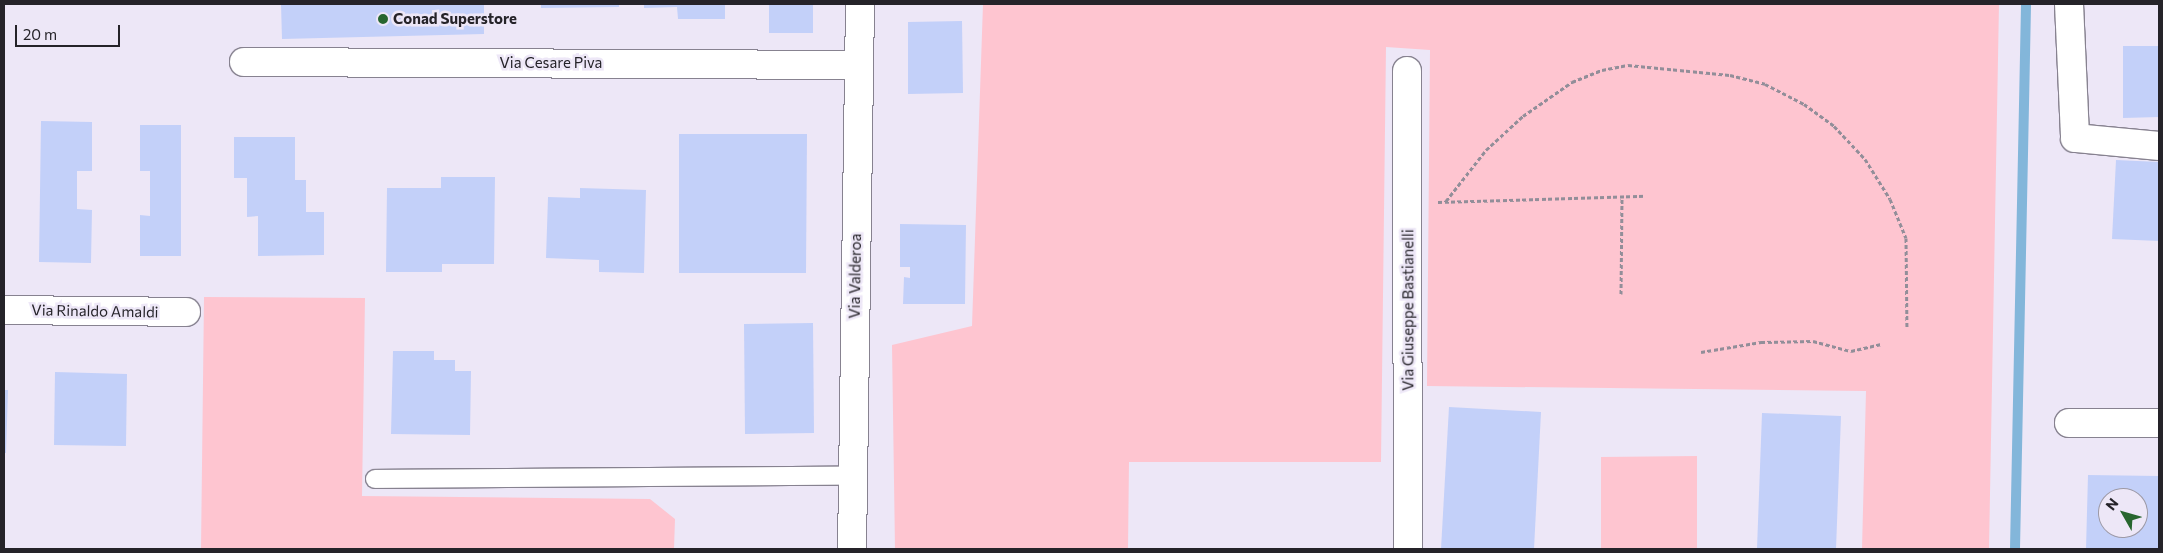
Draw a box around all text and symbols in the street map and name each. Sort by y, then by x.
place label: Conad Superstore [393,10,517,28]
marker: Conad Superstore [377,13,389,25]
scale bar [18,15,122,47]
text: 20 m [23,25,57,43]
street label: Via Cesare Piva [500,54,602,72]
street label: Via Giuseppe Bastianelli [1399,229,1417,391]
street label: Via Valderoa [845,233,865,319]
street label: Via Rinaldo Amaldi [31,301,159,321]
north arrow [2098,488,2148,538]
text: N [2102,495,2122,513]

